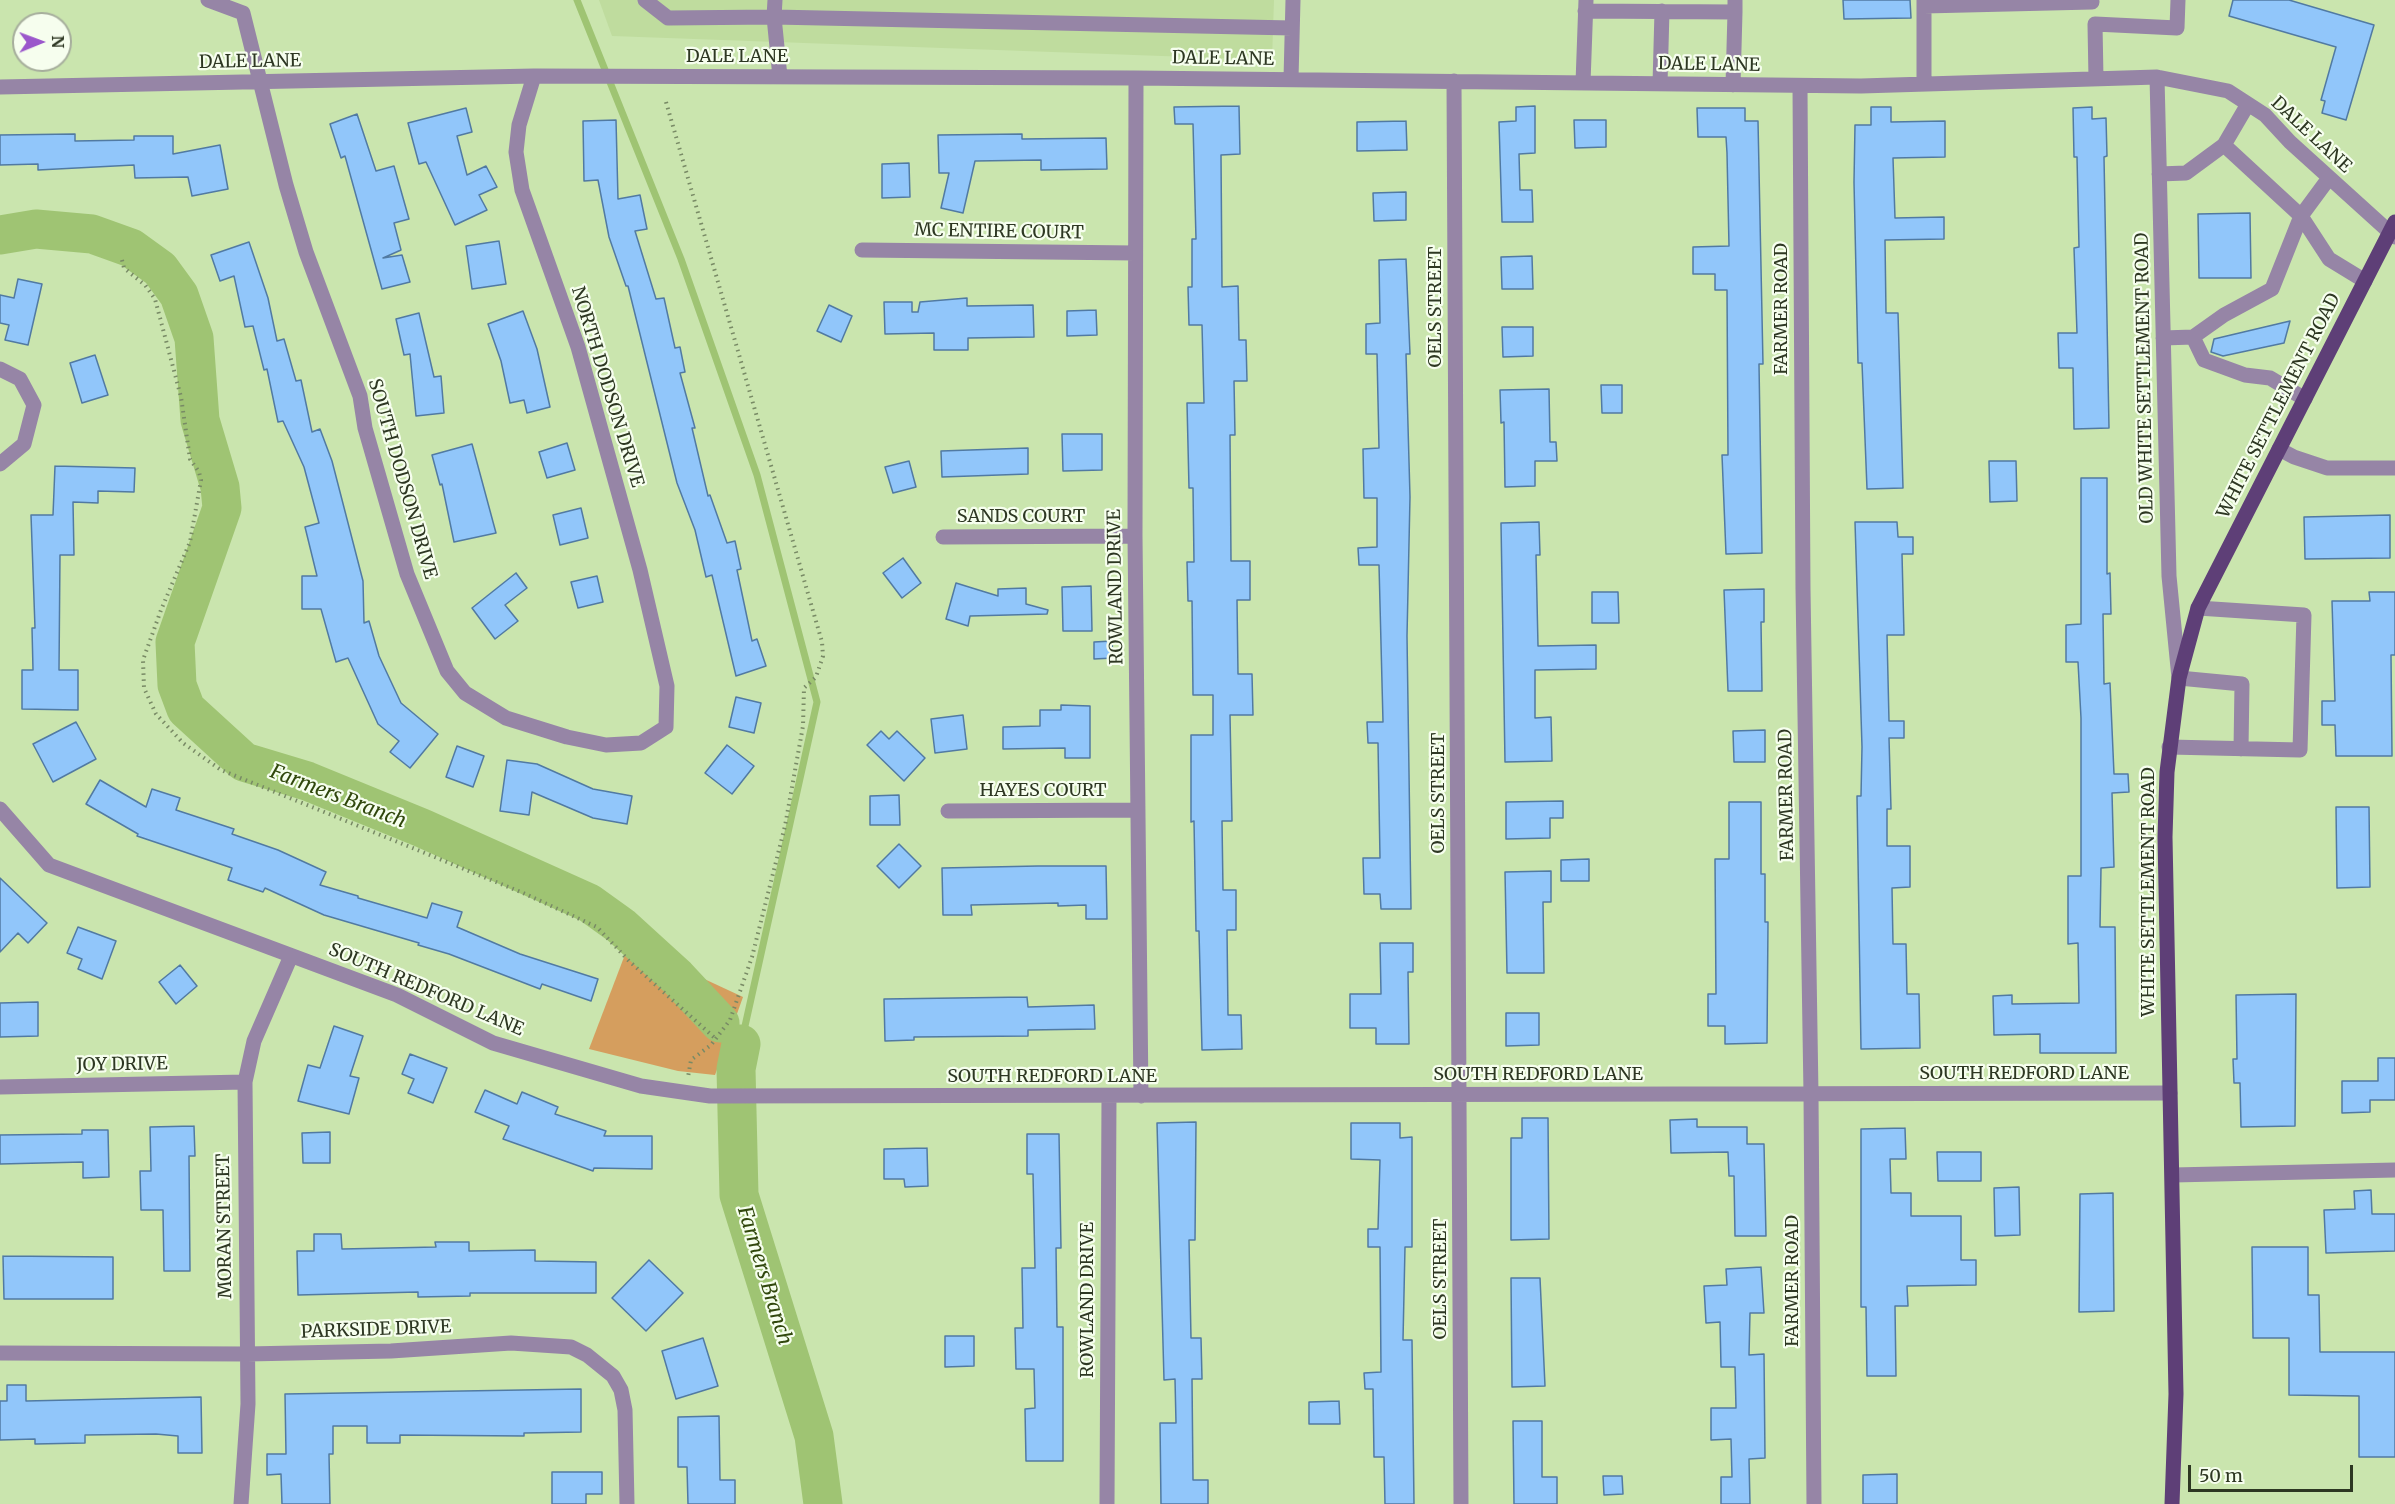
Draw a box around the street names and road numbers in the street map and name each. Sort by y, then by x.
street label: DALE LANE [686,46,788,68]
street label: DALE LANE [1172,47,1274,71]
street label: DALE LANE [199,50,301,74]
street label: DALE LANE [1658,53,1760,77]
street label: DALE LANE [2266,92,2356,178]
street label: MC ENTIRE COURT [914,220,1084,244]
street label: OLD WHITE SETTLEMENT ROAD [2132,232,2158,524]
street label: FARMER ROAD [1771,243,1793,375]
street label: OELS STREET [1425,247,1447,367]
street label: NORTH DODSON DRIVE [566,284,648,490]
street label: WHITE SETTLEMENT ROAD [2213,290,2345,522]
street label: SOUTH DODSON DRIVE [363,376,441,582]
street label: SANDS COURT [957,506,1085,528]
street label: ROWLAND DRIVE [1104,509,1128,665]
street label: FARMER ROAD [1775,729,1799,861]
street label: OELS STREET [1428,733,1450,853]
street label: WHITE SETTLEMENT ROAD [2138,767,2160,1017]
street label: HAYES COURT [980,780,1106,802]
street label: SOUTH REDFORD LANE [325,939,527,1041]
street label: JOY DRIVE [76,1053,168,1077]
street label: SOUTH REDFORD LANE [1919,1063,2129,1085]
street label: SOUTH REDFORD LANE [1433,1064,1643,1086]
street label: SOUTH REDFORD LANE [947,1066,1157,1088]
street label: MORAN STREET [213,1153,237,1299]
street label: FARMER ROAD [1782,1215,1804,1347]
street label: OELS STREET [1430,1219,1452,1339]
street label: ROWLAND DRIVE [1077,1222,1099,1378]
street label: PARKSIDE DRIVE [300,1317,452,1343]

